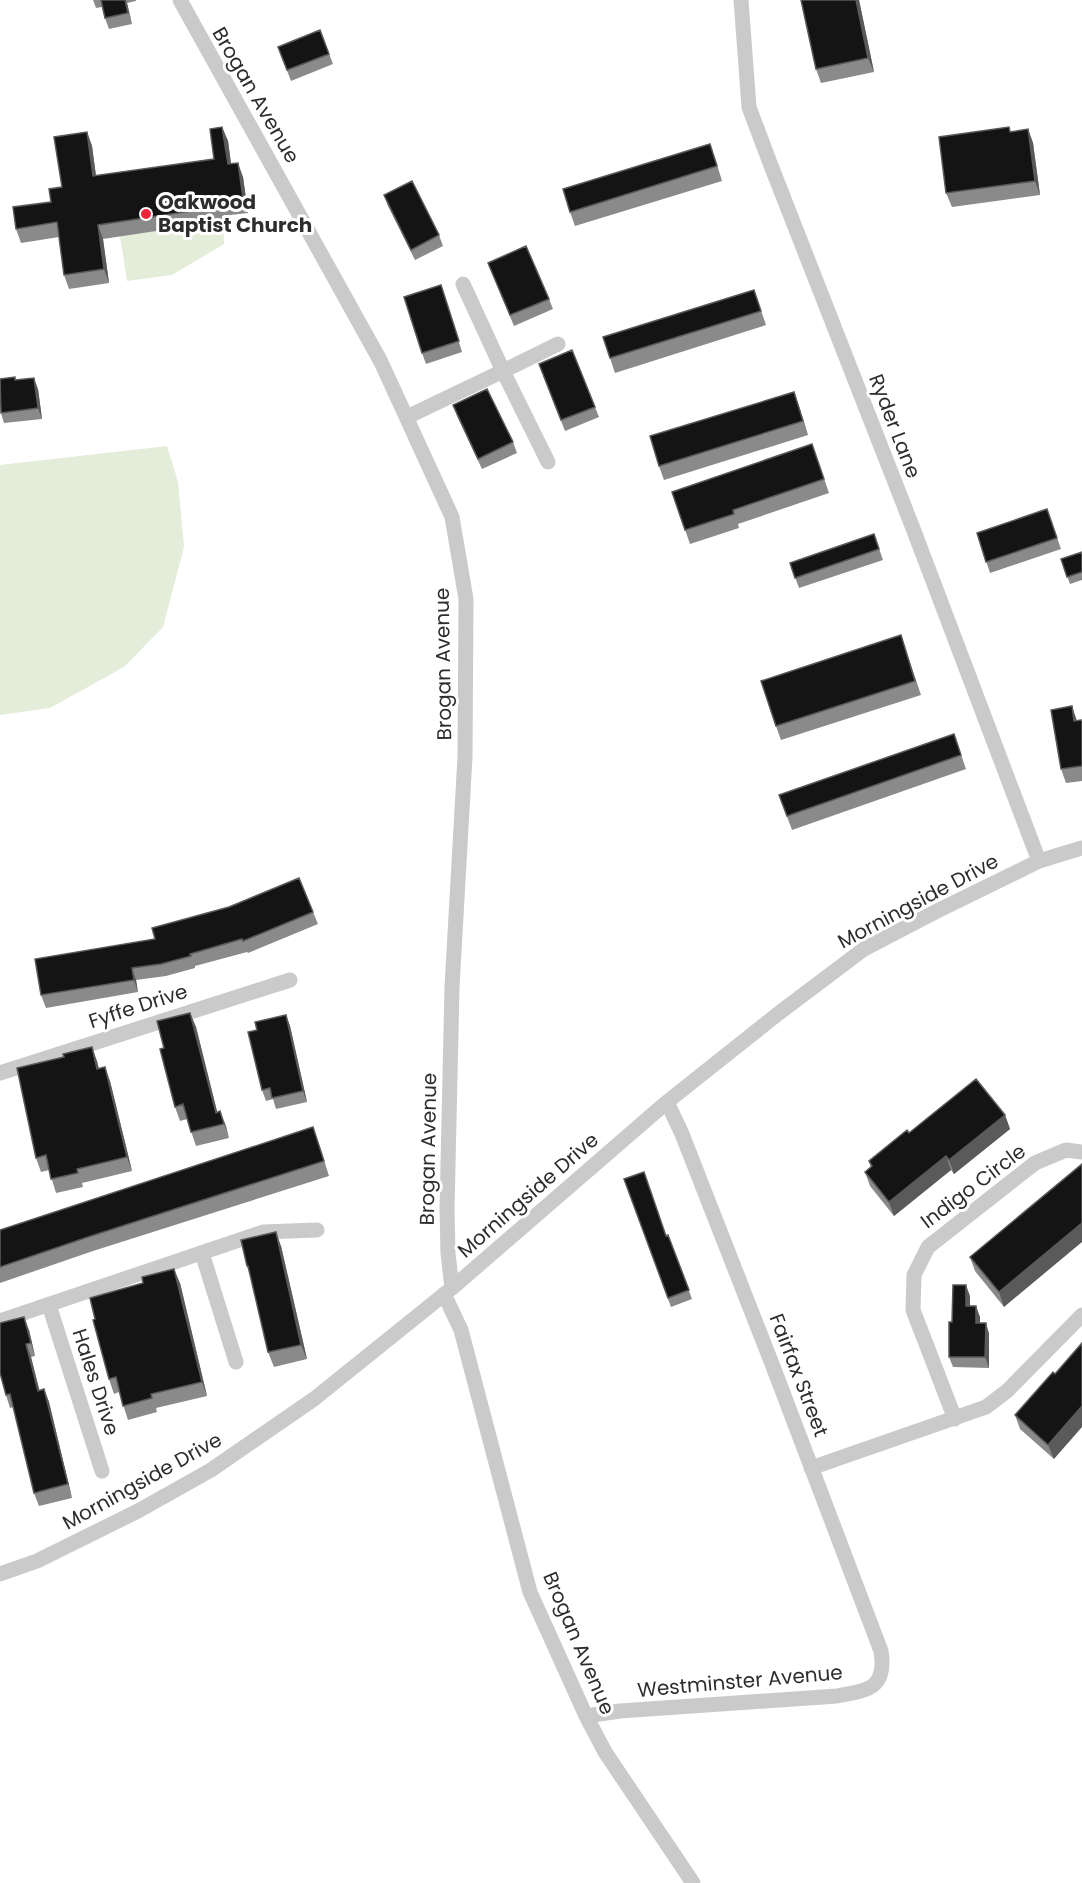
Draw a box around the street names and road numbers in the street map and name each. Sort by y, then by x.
street label: Brogan Avenue [206,22,306,168]
street label: Ryder Lane [862,370,928,482]
street label: Brogan Avenue [428,587,458,741]
street label: Morningside Drive [833,847,1003,955]
street label: Fyffe Drive [85,977,191,1035]
street label: Brogan Avenue [413,1072,443,1226]
street label: Morningside Drive [452,1126,604,1264]
street label: Indigo Circle [915,1137,1031,1235]
street label: Fairfax Street [763,1310,835,1440]
street label: Hales Drive [66,1325,126,1439]
street label: Morningside Drive [57,1426,227,1536]
street label: Brogan Avenue [536,1567,622,1719]
street label: Westminster Avenue [636,1658,844,1704]

